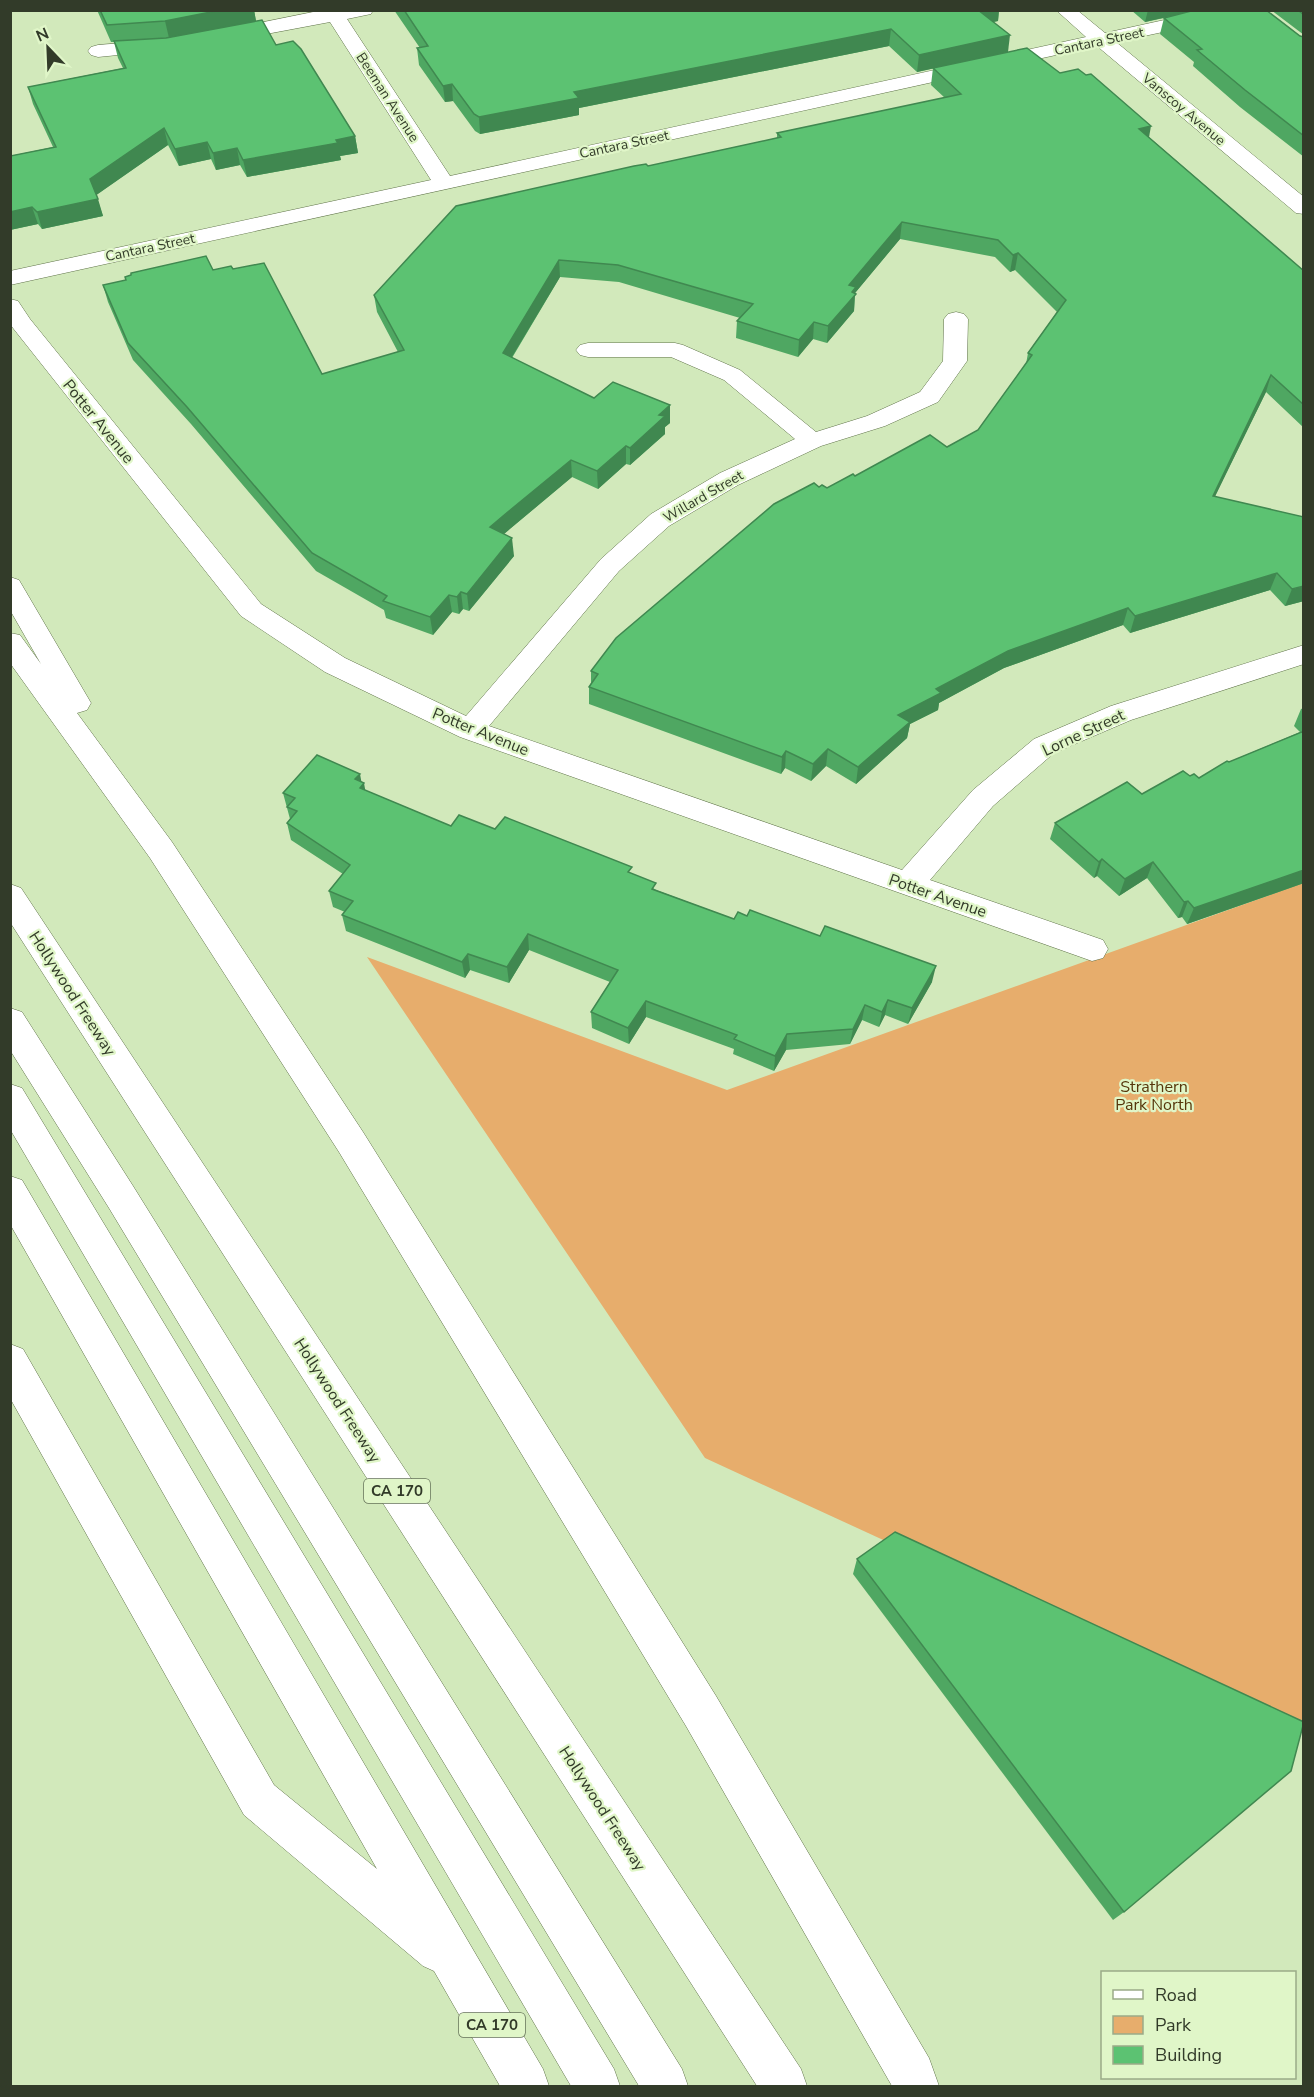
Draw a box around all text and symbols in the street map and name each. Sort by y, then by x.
north arrow [18,18,78,78]
text: N [33,23,52,48]
street label: Cantara Street [1053,23,1146,60]
street label: Beeman Avenue [352,49,424,146]
street label: Vanscoy Avenue [1137,68,1229,150]
street label: Cantara Street [578,126,671,163]
street label: Cantara Street [104,229,197,266]
street label: Potter Avenue [57,375,139,468]
street label: Willard Street [660,466,747,527]
street label: Potter Avenue [429,703,532,761]
street label: Lorne Street [1039,704,1129,762]
street label: Potter Avenue [886,869,990,923]
street label: Hollywood Freeway [24,927,121,1061]
park label: Strathern Park North [1115,1076,1193,1116]
street label: Hollywood Freeway [289,1334,386,1468]
road number: CA 170 [364,1479,430,1503]
street label: Hollywood Freeway [554,1742,651,1876]
legend [1101,1971,1296,2079]
text: Road [1155,1983,1197,2007]
road number: CA 170 [459,2013,525,2037]
text: Park [1155,2013,1192,2037]
text: Building [1155,2043,1222,2067]

